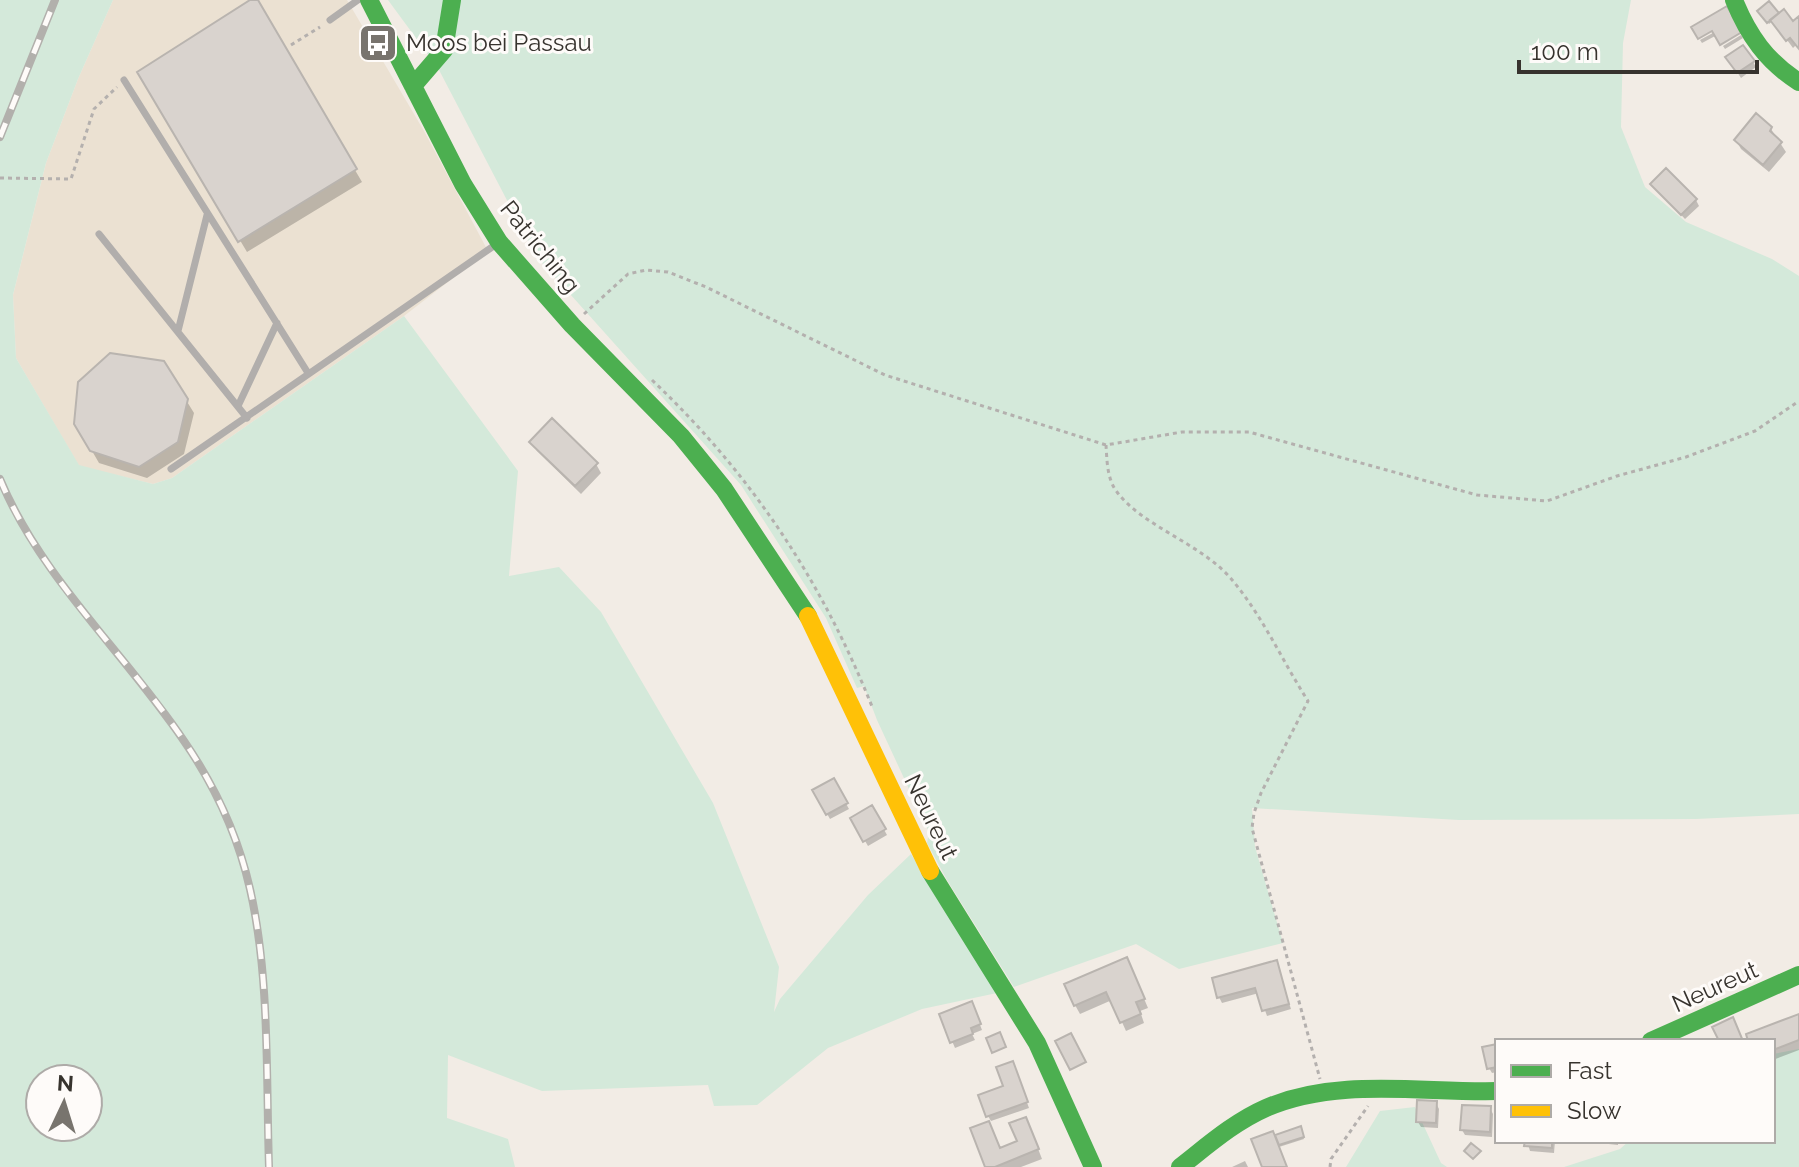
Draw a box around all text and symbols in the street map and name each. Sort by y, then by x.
bus stop icon: Moos bei Passau [357,22,399,64]
scale bar [1519,24,1757,74]
place label: Moos bei Passau [406,28,592,57]
text: 100 m [1531,37,1599,66]
street label: Patriching [494,195,586,299]
street label: Neureut [898,769,964,864]
street label: Neureut [1667,955,1762,1018]
legend [1495,1039,1775,1143]
text: Fast [1567,1056,1612,1085]
north arrow [24,1063,104,1143]
text: N [56,1069,75,1097]
text: Slow [1567,1096,1622,1125]

